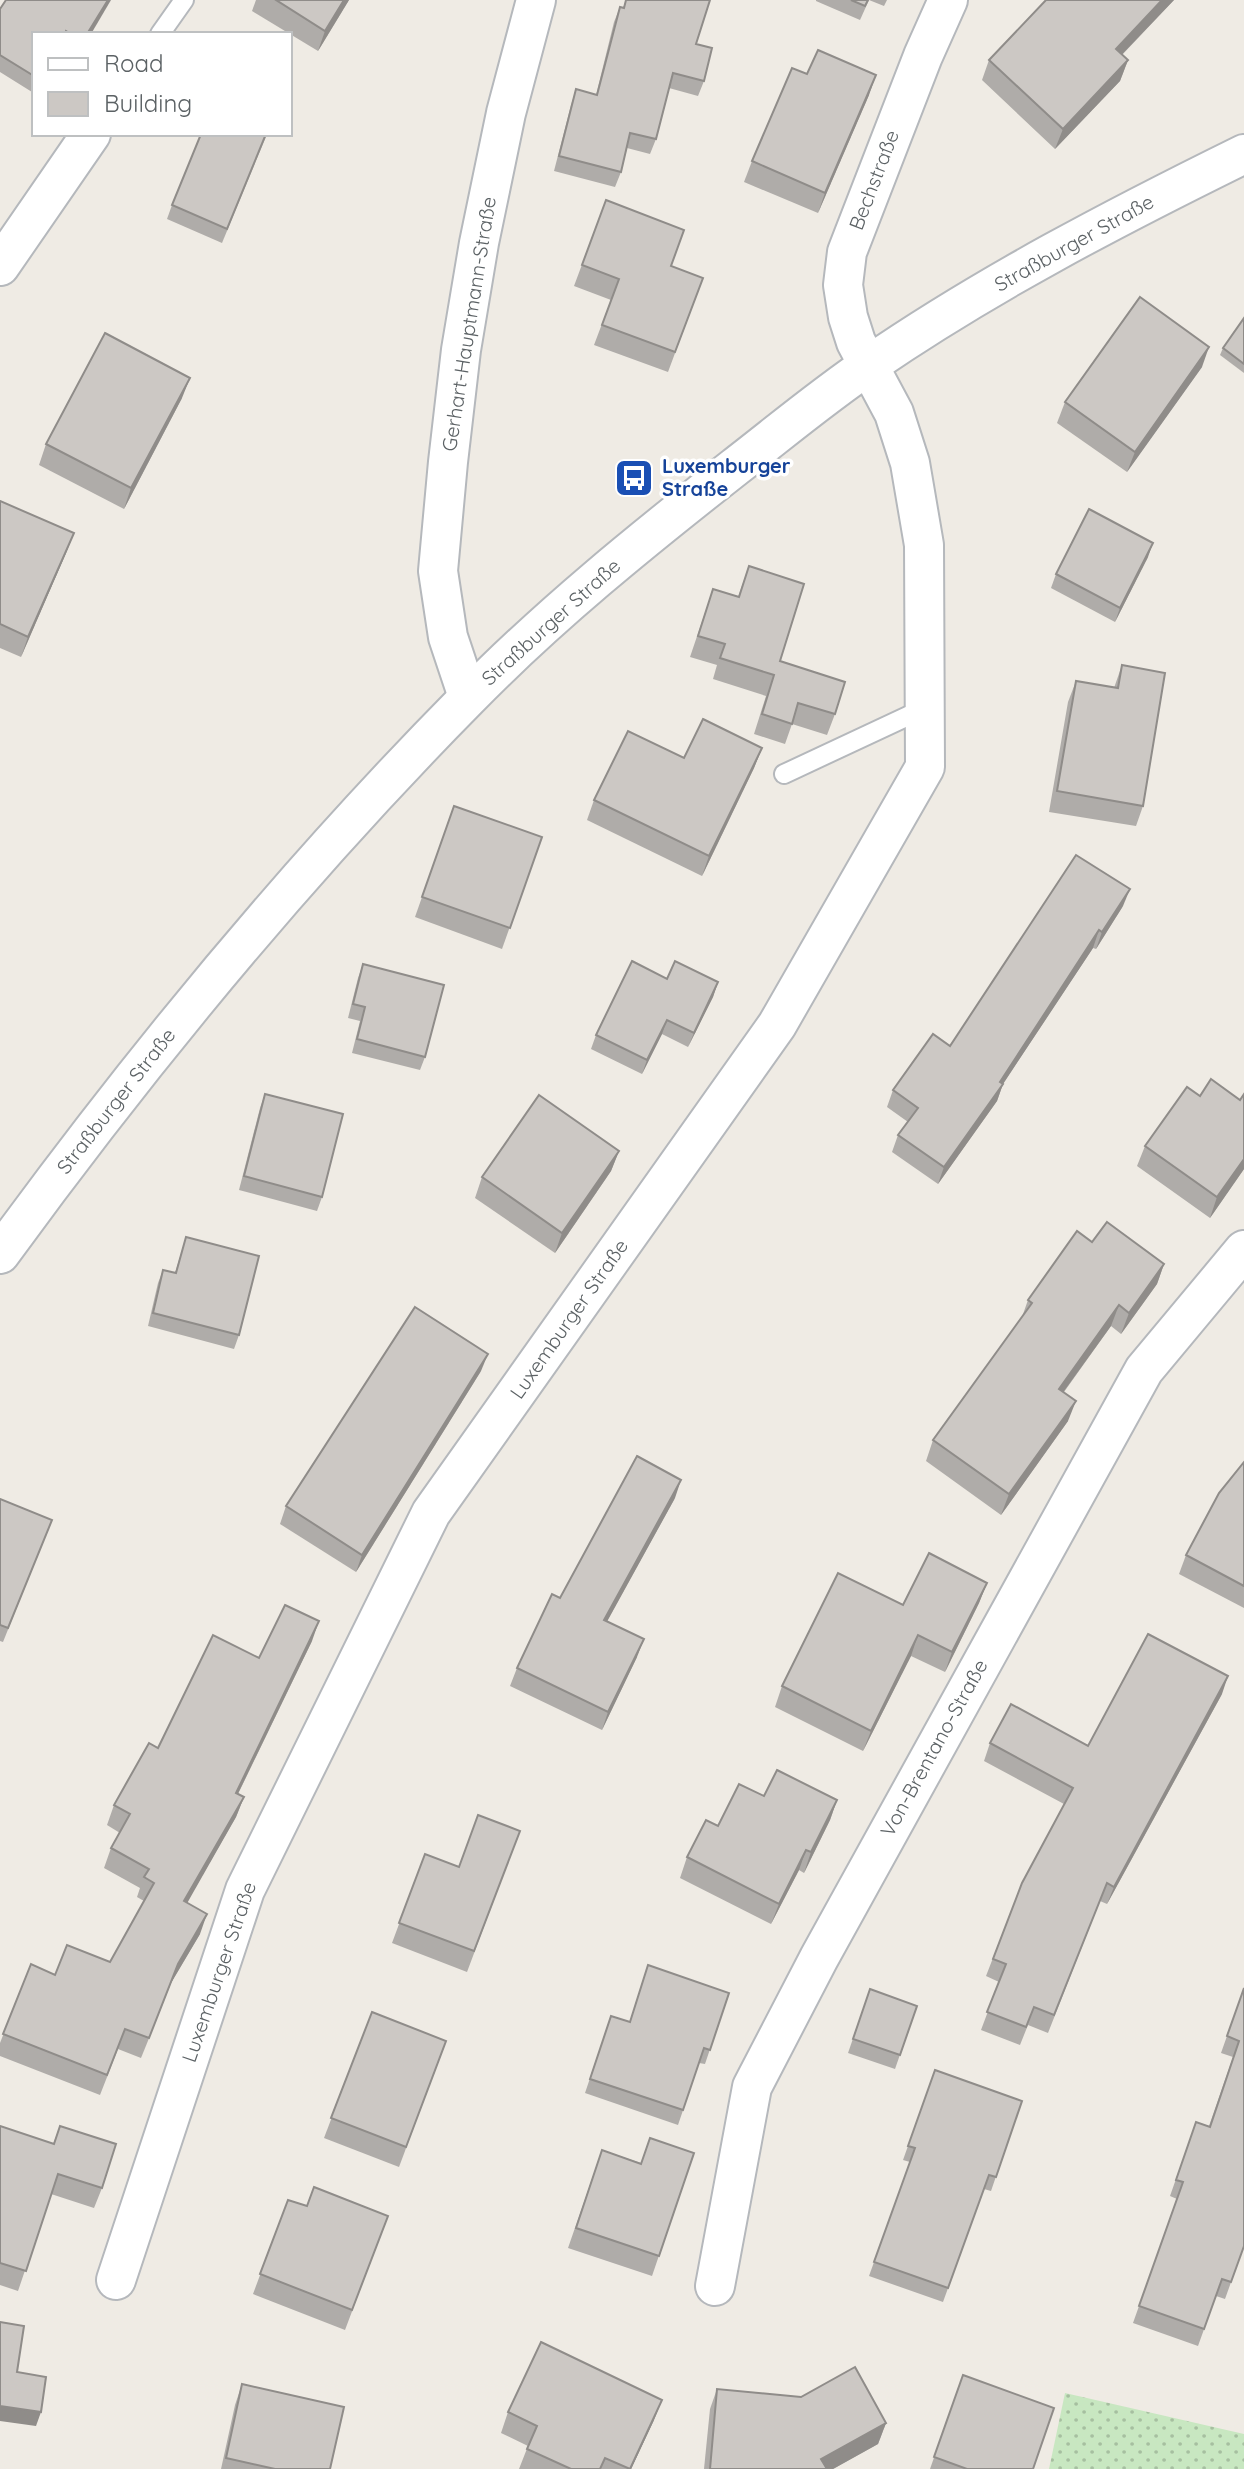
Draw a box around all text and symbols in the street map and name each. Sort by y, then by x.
legend [32,32,292,136]
text: Road [104,48,164,78]
text: Building [104,88,192,118]
street label: Bechstraße [843,126,904,233]
street label: Straßburger Straße [990,188,1158,297]
street label: Gerhart-Hauptmann-Straße [436,195,501,453]
place label: Luxemburger Straße [662,453,791,501]
bus stop icon: Luxemburger Straße [613,457,655,499]
street label: Straßburger Straße [476,553,625,691]
street label: Straßburger Straße [51,1023,180,1179]
street label: Luxemburger Straße [504,1234,633,1403]
street label: Von-Brentano-Straße [874,1655,993,1841]
street label: Luxemburger Straße [176,1878,261,2065]

